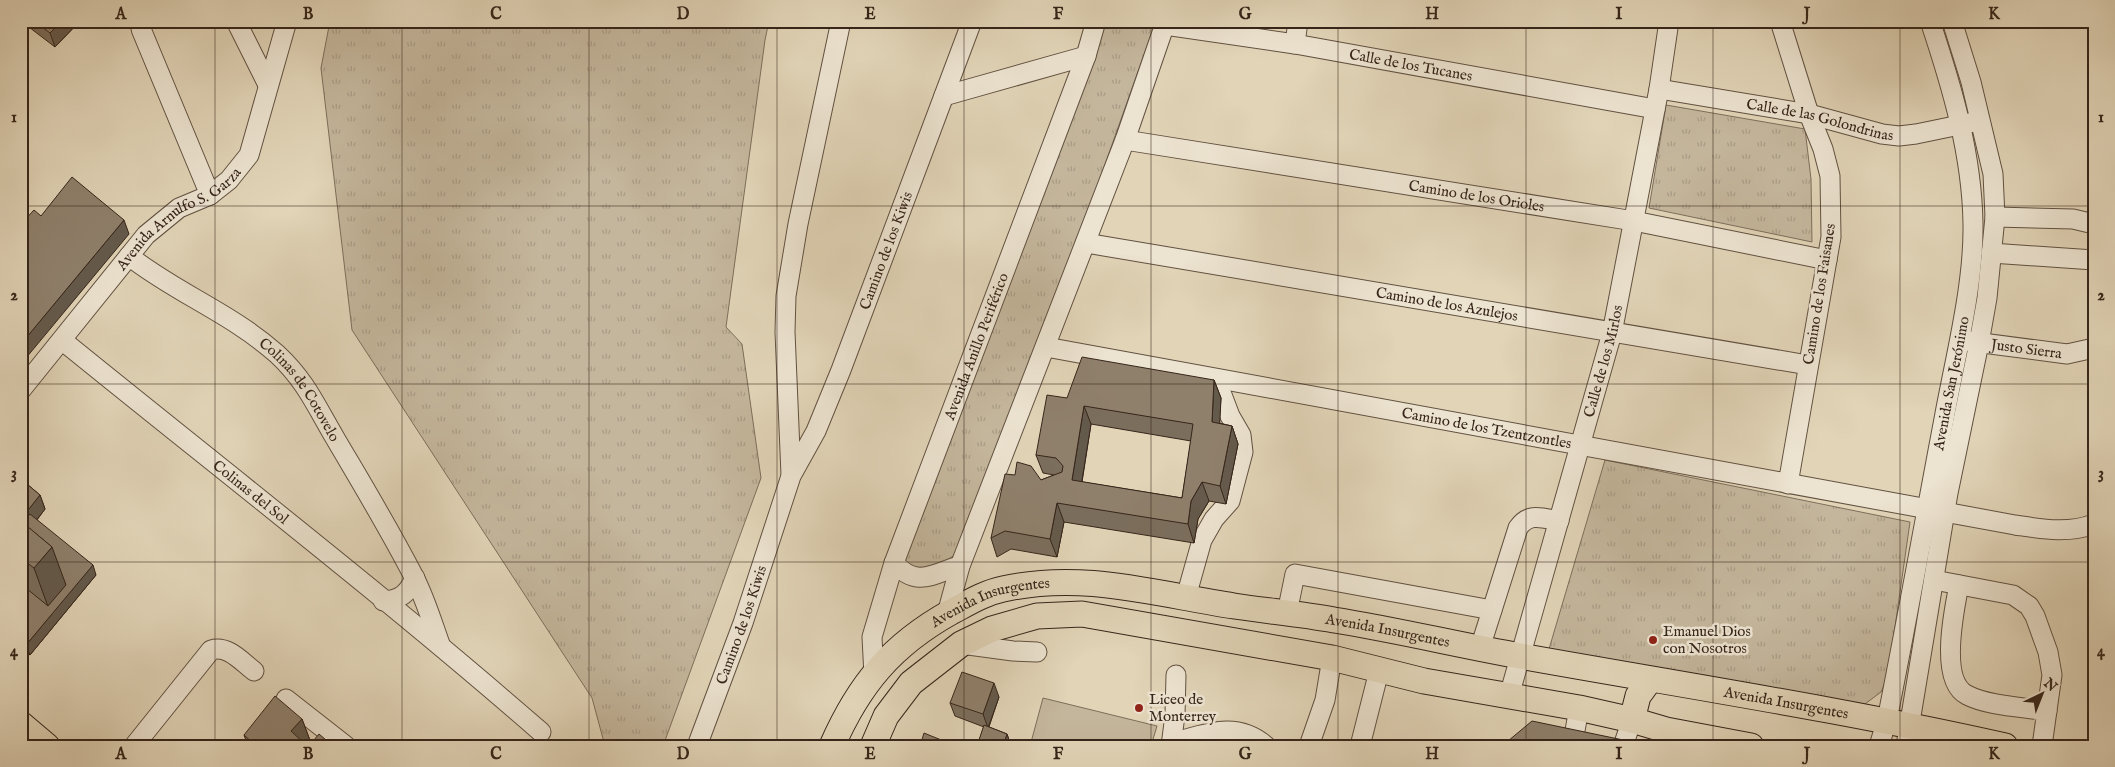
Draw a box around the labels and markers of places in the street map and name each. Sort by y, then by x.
place label: Emanuel Dios con Nosotros [1663,622,1751,658]
marker: Emanuel Dios con Nosotros [1647,634,1659,646]
place label: Liceo de Monterrey [1149,690,1217,726]
marker: Liceo de Monterrey [1133,702,1145,714]

